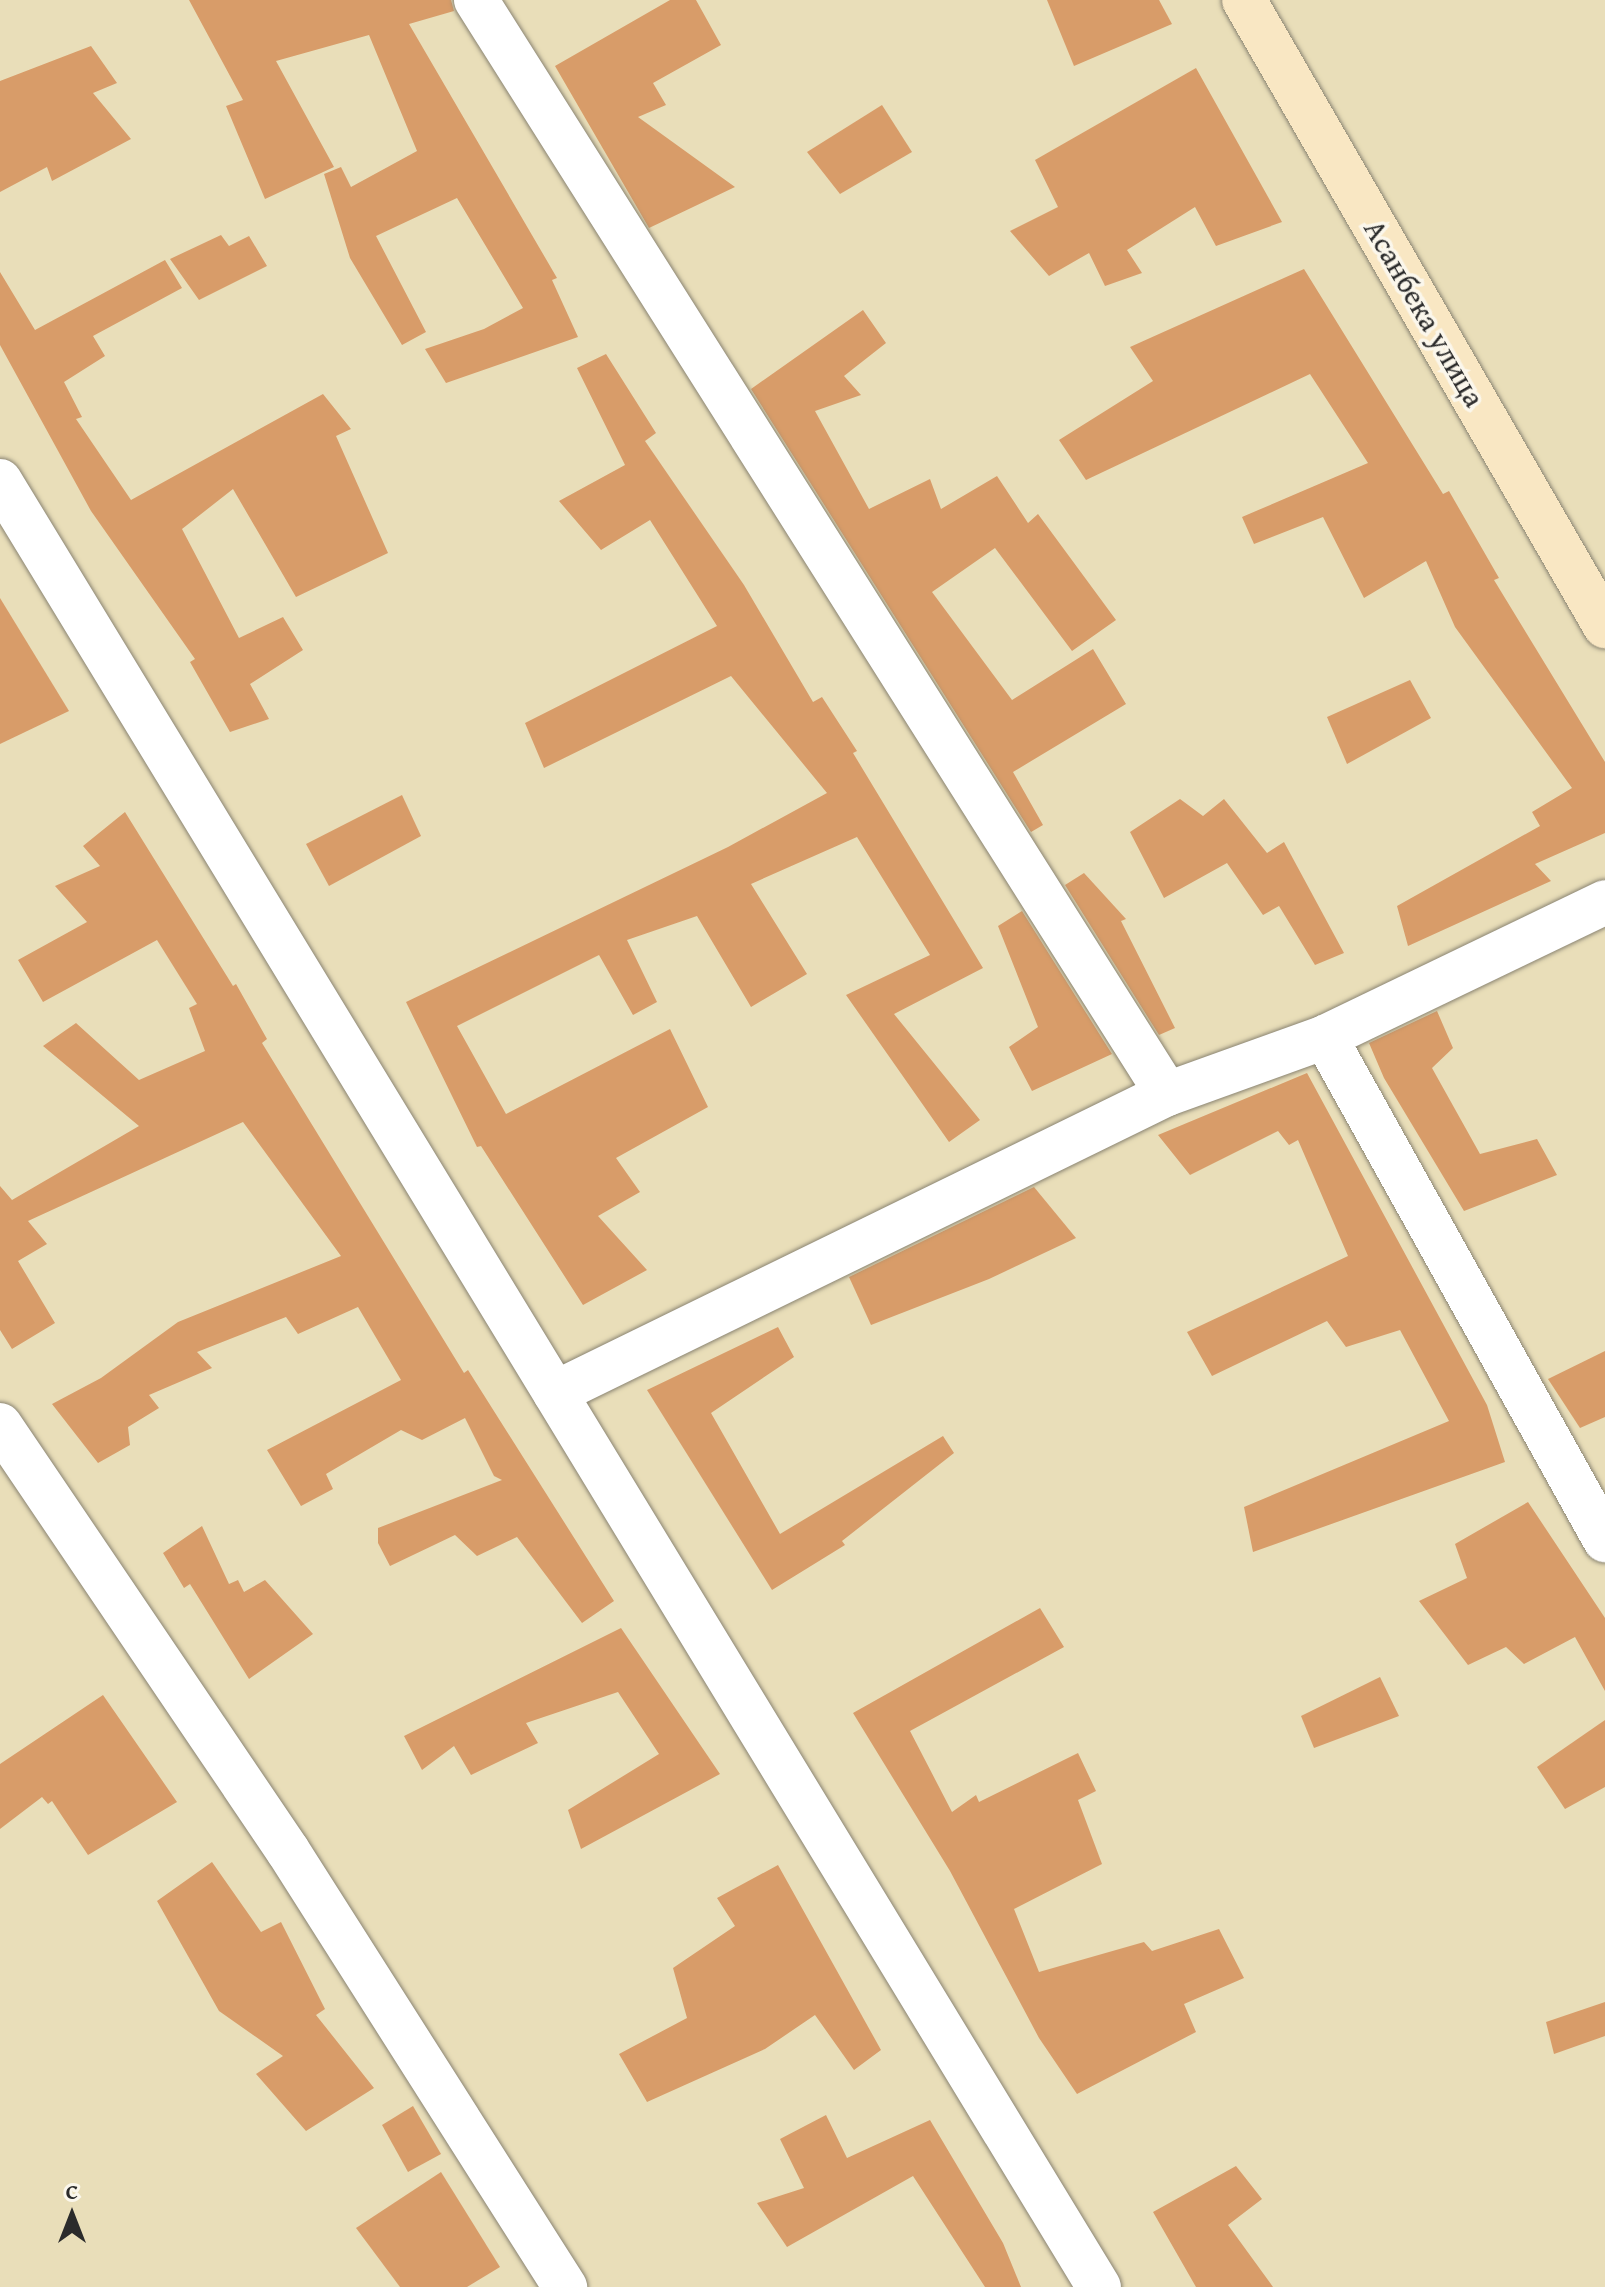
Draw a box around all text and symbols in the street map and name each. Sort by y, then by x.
street label: Асанбека улица [1357,213,1493,413]
north arrow [32,2175,112,2255]
text: С [66,2175,78,2207]

